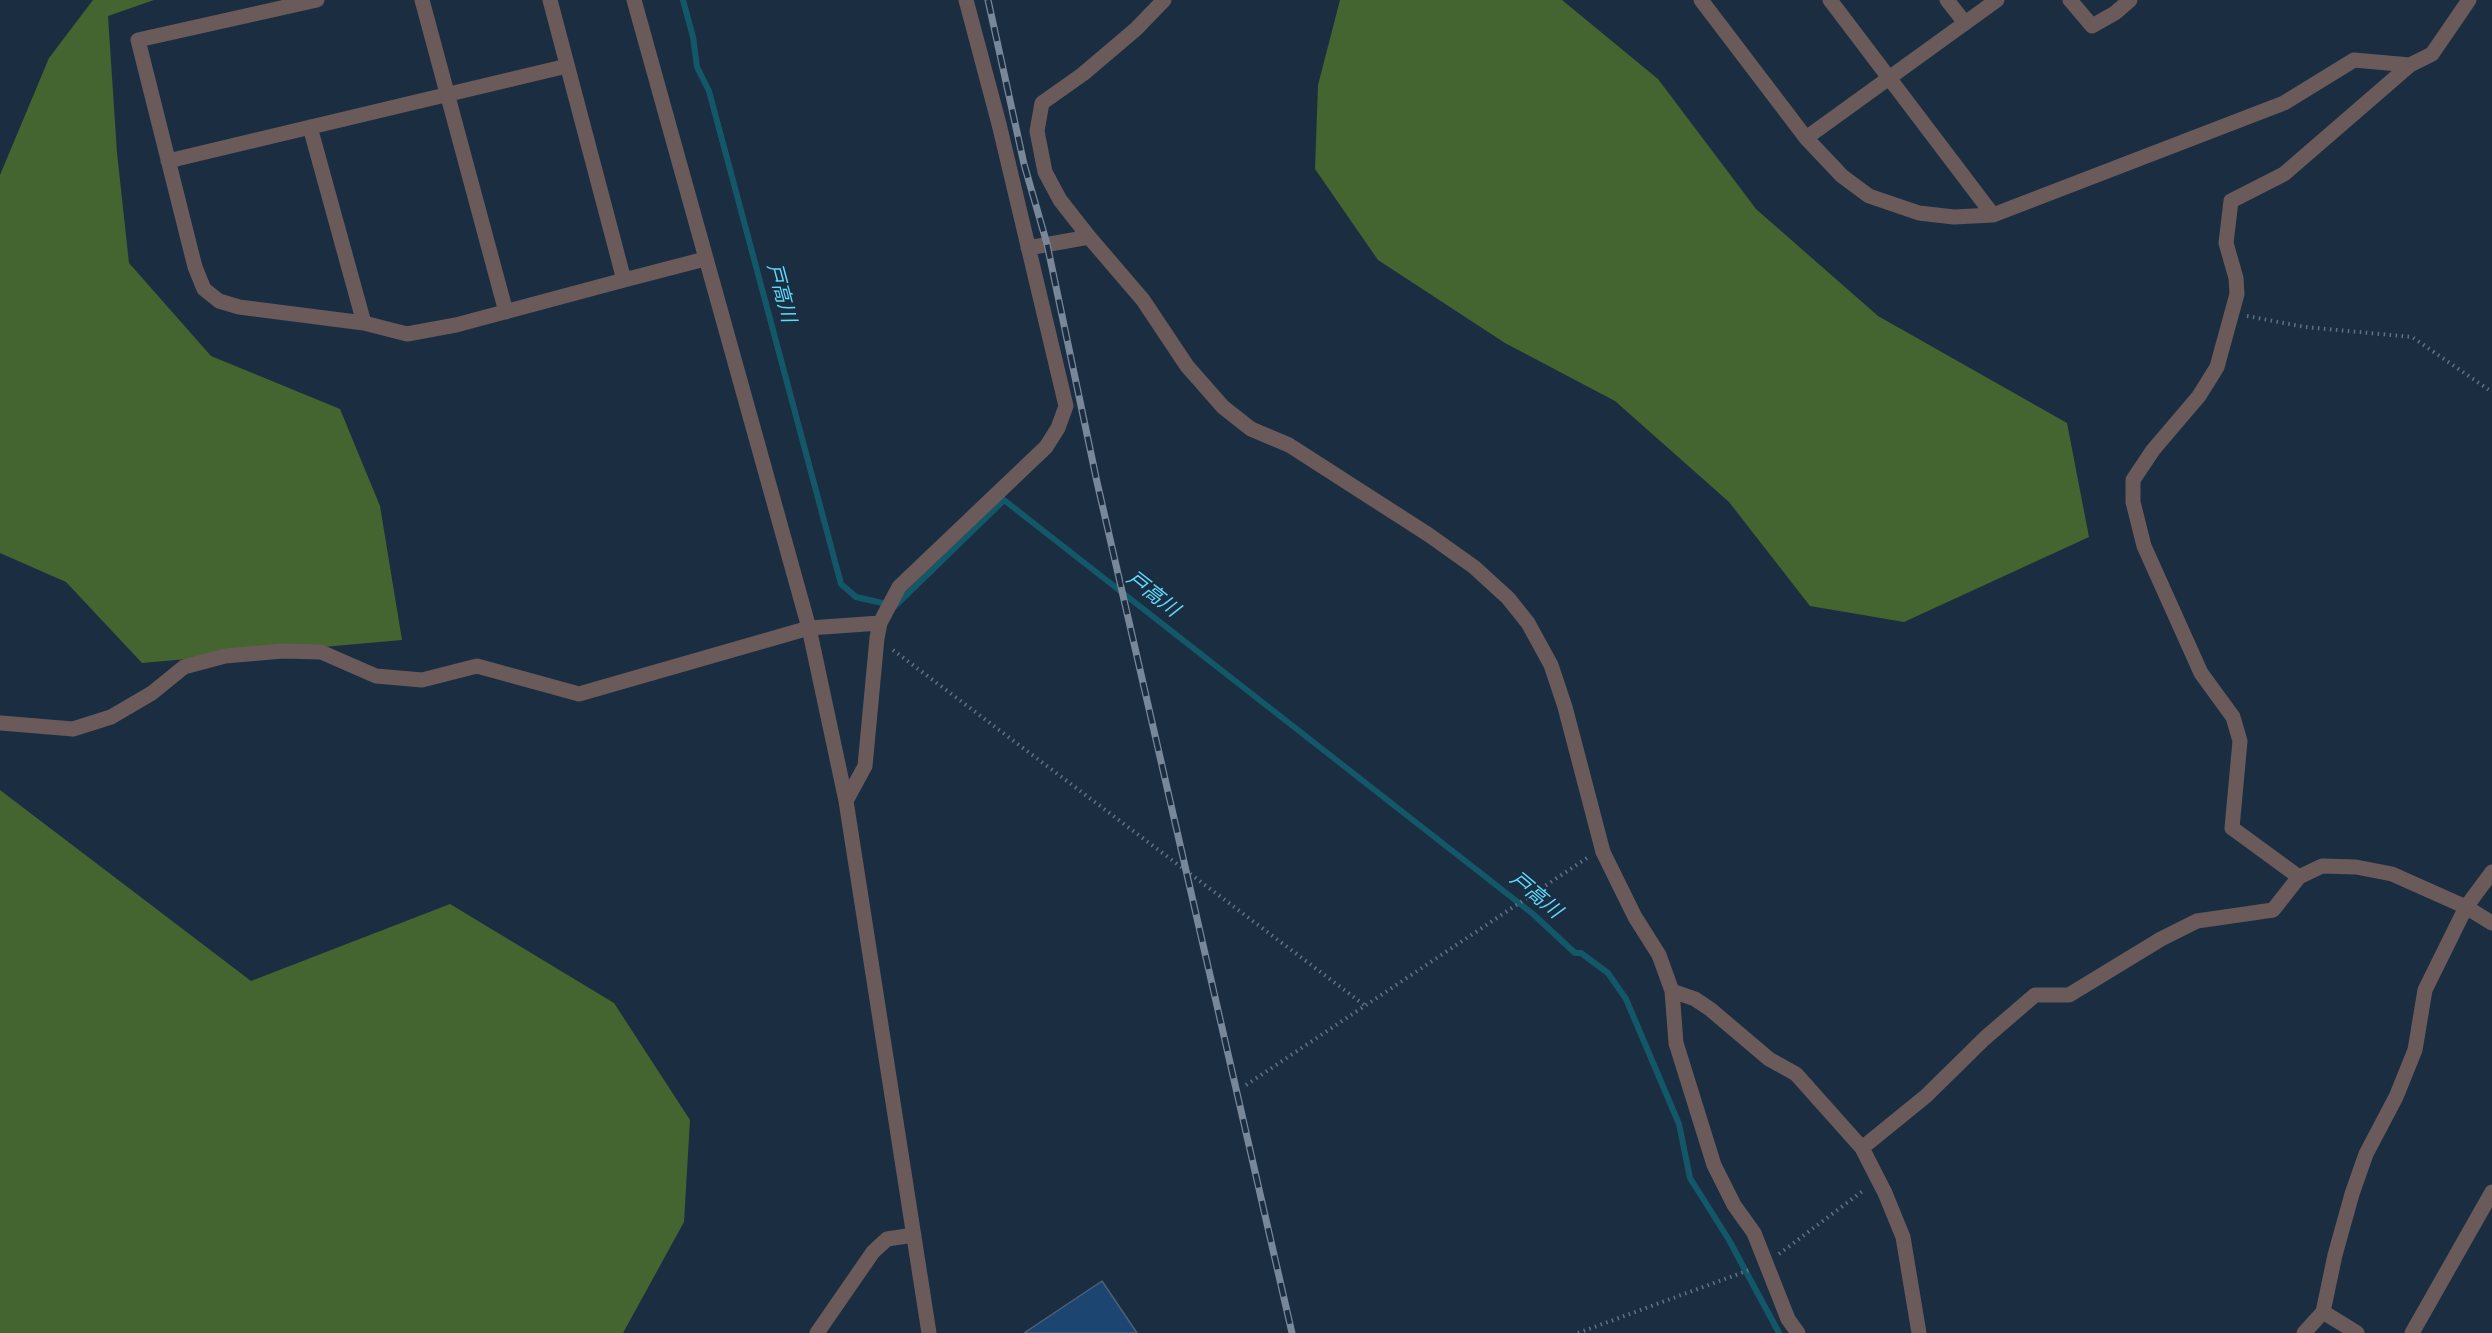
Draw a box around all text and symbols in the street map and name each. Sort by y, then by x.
water label: 戸高川 [761,261,799,325]
water label: 戸高川 [1121,567,1183,623]
water label: 戸高川 [1504,868,1566,924]

